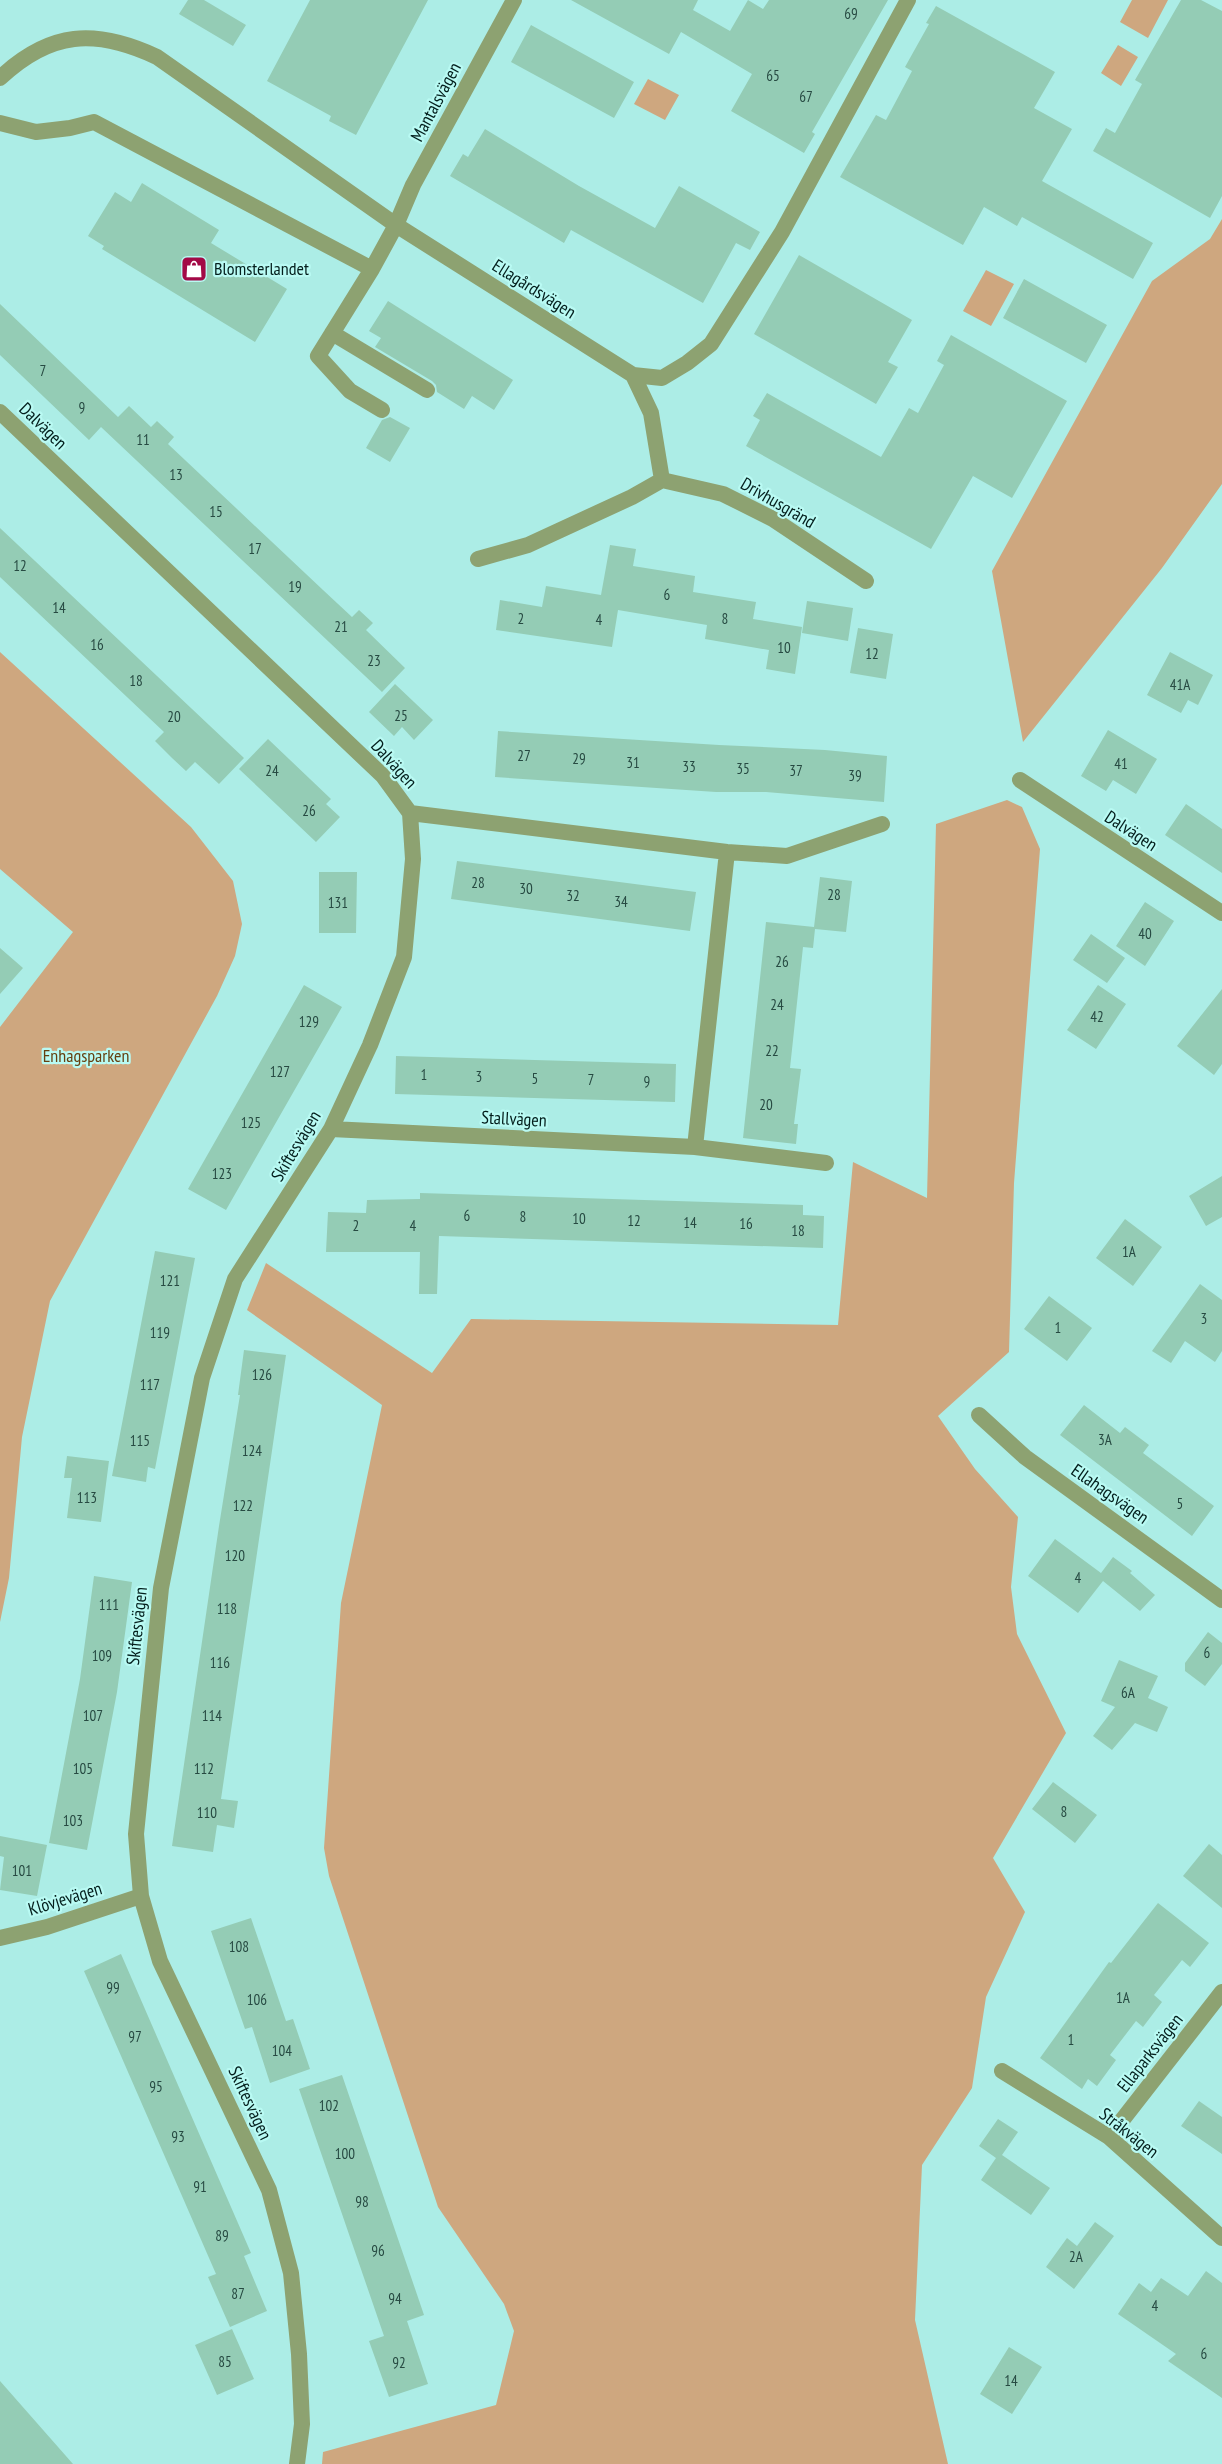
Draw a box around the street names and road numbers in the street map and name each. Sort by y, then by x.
street label: Mantalsvägen [405,58,466,145]
street label: Ellagårdsvägen [488,254,580,323]
street label: Dalvägen [14,397,72,454]
street label: Drivhusgränd [737,472,820,533]
street label: Dalvägen [366,734,422,793]
street label: Dalvägen [1101,805,1162,856]
street label: Stallvägen [481,1105,547,1132]
street label: Skiftesvägen [265,1106,326,1185]
street label: Ellahagsvägen [1067,1458,1154,1529]
street label: Skiftesvägen [121,1586,152,1666]
street label: Klövjevägen [25,1876,105,1921]
street label: Ellaparksvägen [1112,2009,1187,2097]
street label: Skiftesvägen [223,2062,277,2143]
street label: Stråkvägen [1095,2102,1164,2163]

